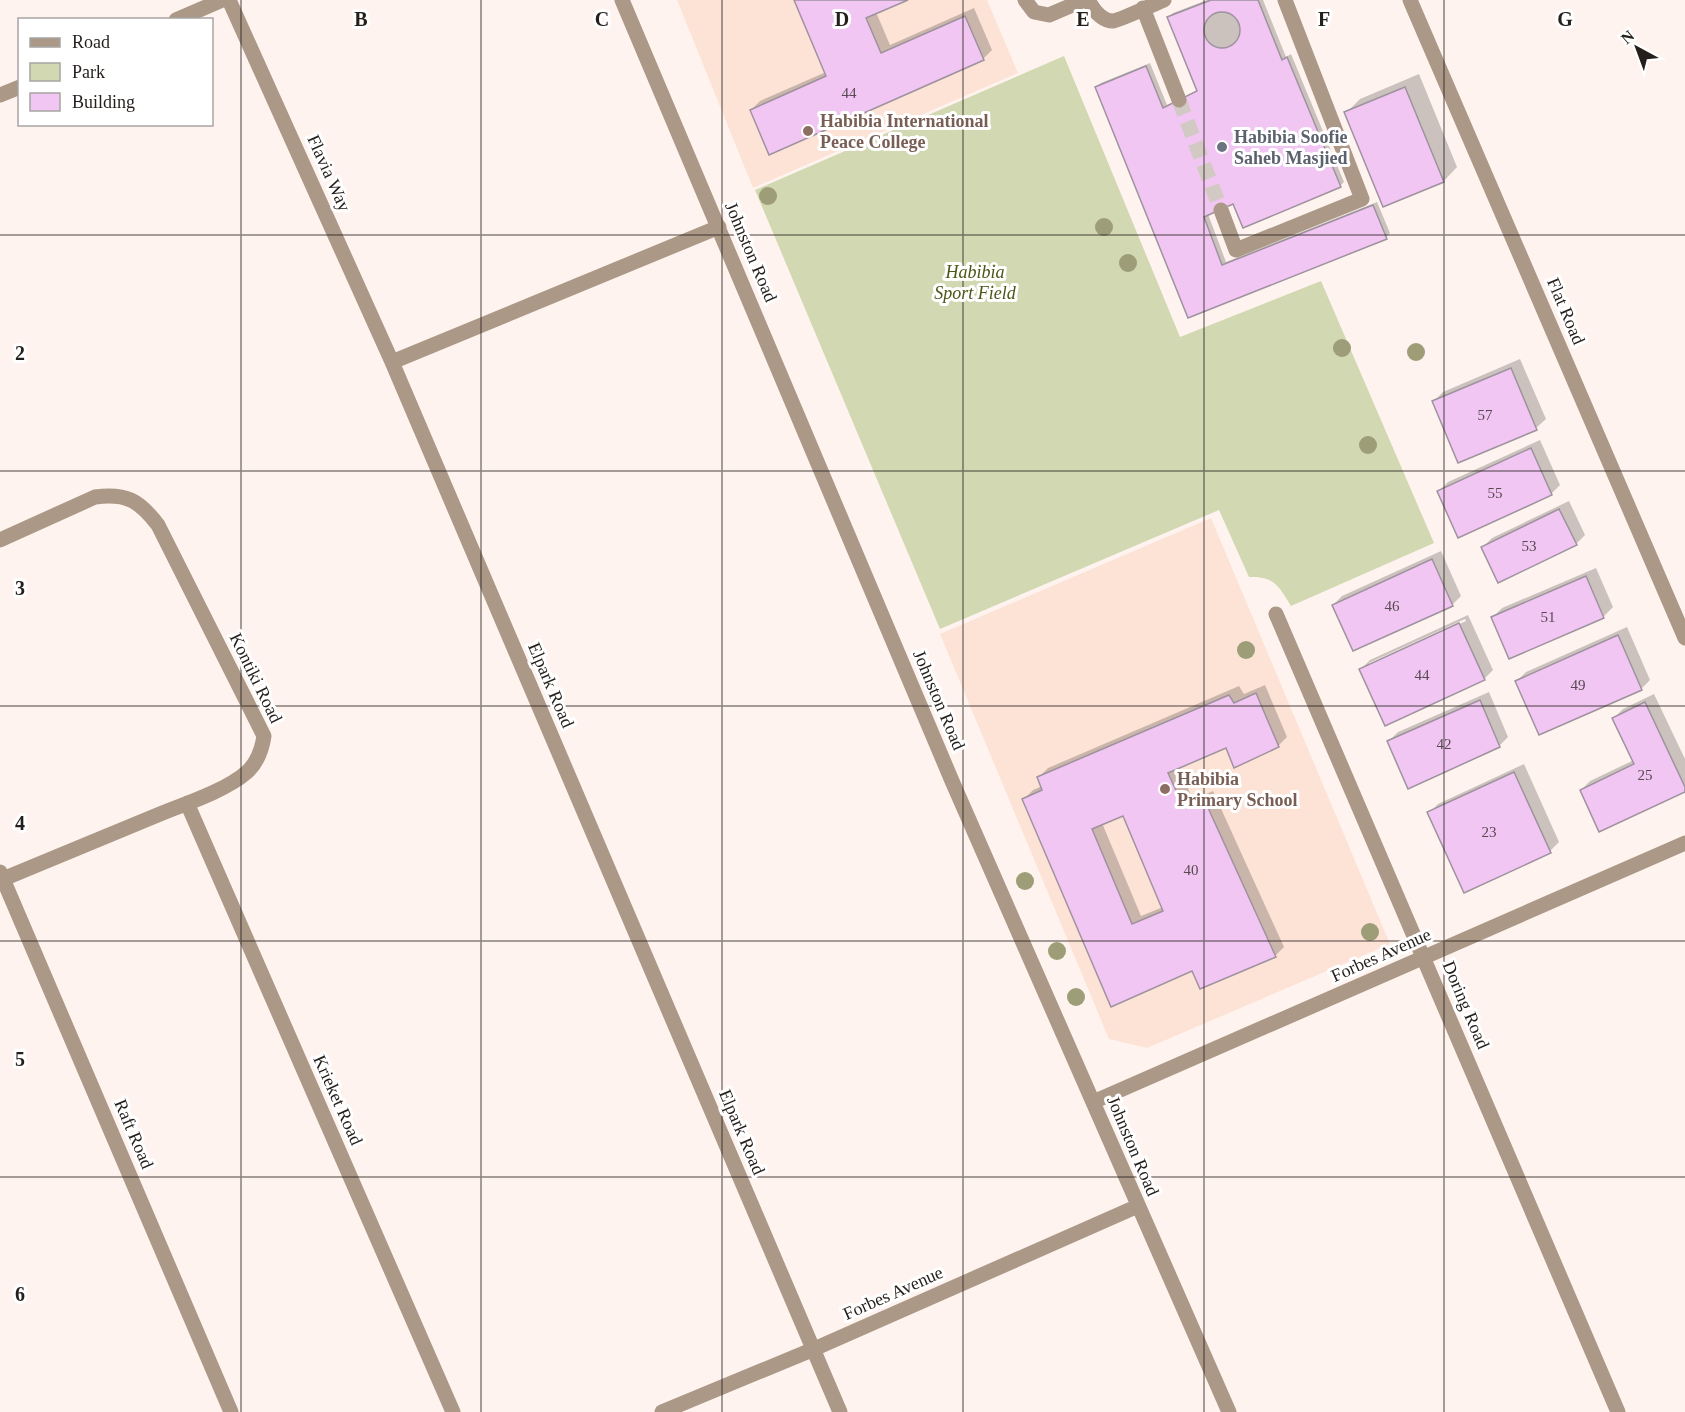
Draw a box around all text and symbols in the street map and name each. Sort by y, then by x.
text: B [354,8,368,30]
text: C [595,8,609,30]
text: D [835,8,849,30]
text: E [1076,8,1090,30]
text: F [1318,8,1330,30]
text: G [1557,8,1573,30]
legend [18,18,213,126]
north arrow [1607,18,1667,78]
text: N [1618,27,1638,47]
text: Road [72,32,110,52]
text: Park [72,62,105,82]
house number: 44 [842,85,857,101]
text: Building [72,92,135,112]
place label: Habibia International Peace College [820,111,989,152]
marker: Habibia International Peace College [801,124,815,138]
place label: Habibia Soofie Saheb Masjied [1234,127,1348,168]
street label: Flavia Way [303,132,355,214]
marker: Habibia Soofie Saheb Masjied [1215,140,1229,154]
street label: Johnston Road [721,199,781,305]
park label: Habibia Sport Field [934,262,1017,303]
street label: Flat Road [1543,275,1589,347]
text: 2 [15,342,25,364]
house number: 57 [1478,407,1493,423]
house number: 55 [1488,485,1503,501]
house number: 53 [1522,538,1537,554]
text: 3 [15,577,25,599]
house number: 46 [1385,598,1400,614]
house number: 51 [1541,609,1556,625]
street label: Kontiki Road [226,630,286,726]
street label: Elpark Road [524,639,578,731]
street label: Johnston Road [909,647,969,753]
house number: 44 [1415,667,1430,683]
house number: 49 [1571,677,1586,693]
house number: 42 [1437,736,1452,752]
house number: 25 [1638,767,1653,783]
place label: Habibia Primary School [1177,769,1297,810]
marker: Habibia Primary School [1158,782,1172,796]
text: 4 [15,812,25,834]
house number: 23 [1482,824,1497,840]
house number: 40 [1184,862,1199,878]
street label: Forbes Avenue [1328,924,1434,986]
street label: Doring Road [1439,958,1493,1052]
text: 5 [15,1048,25,1070]
street label: Krieket Road [309,1052,367,1148]
street label: Elpark Road [715,1086,769,1178]
street label: Johnston Road [1103,1093,1163,1199]
street label: Raft Road [110,1096,158,1172]
street label: Forbes Avenue [840,1262,946,1324]
text: 6 [15,1283,25,1305]

